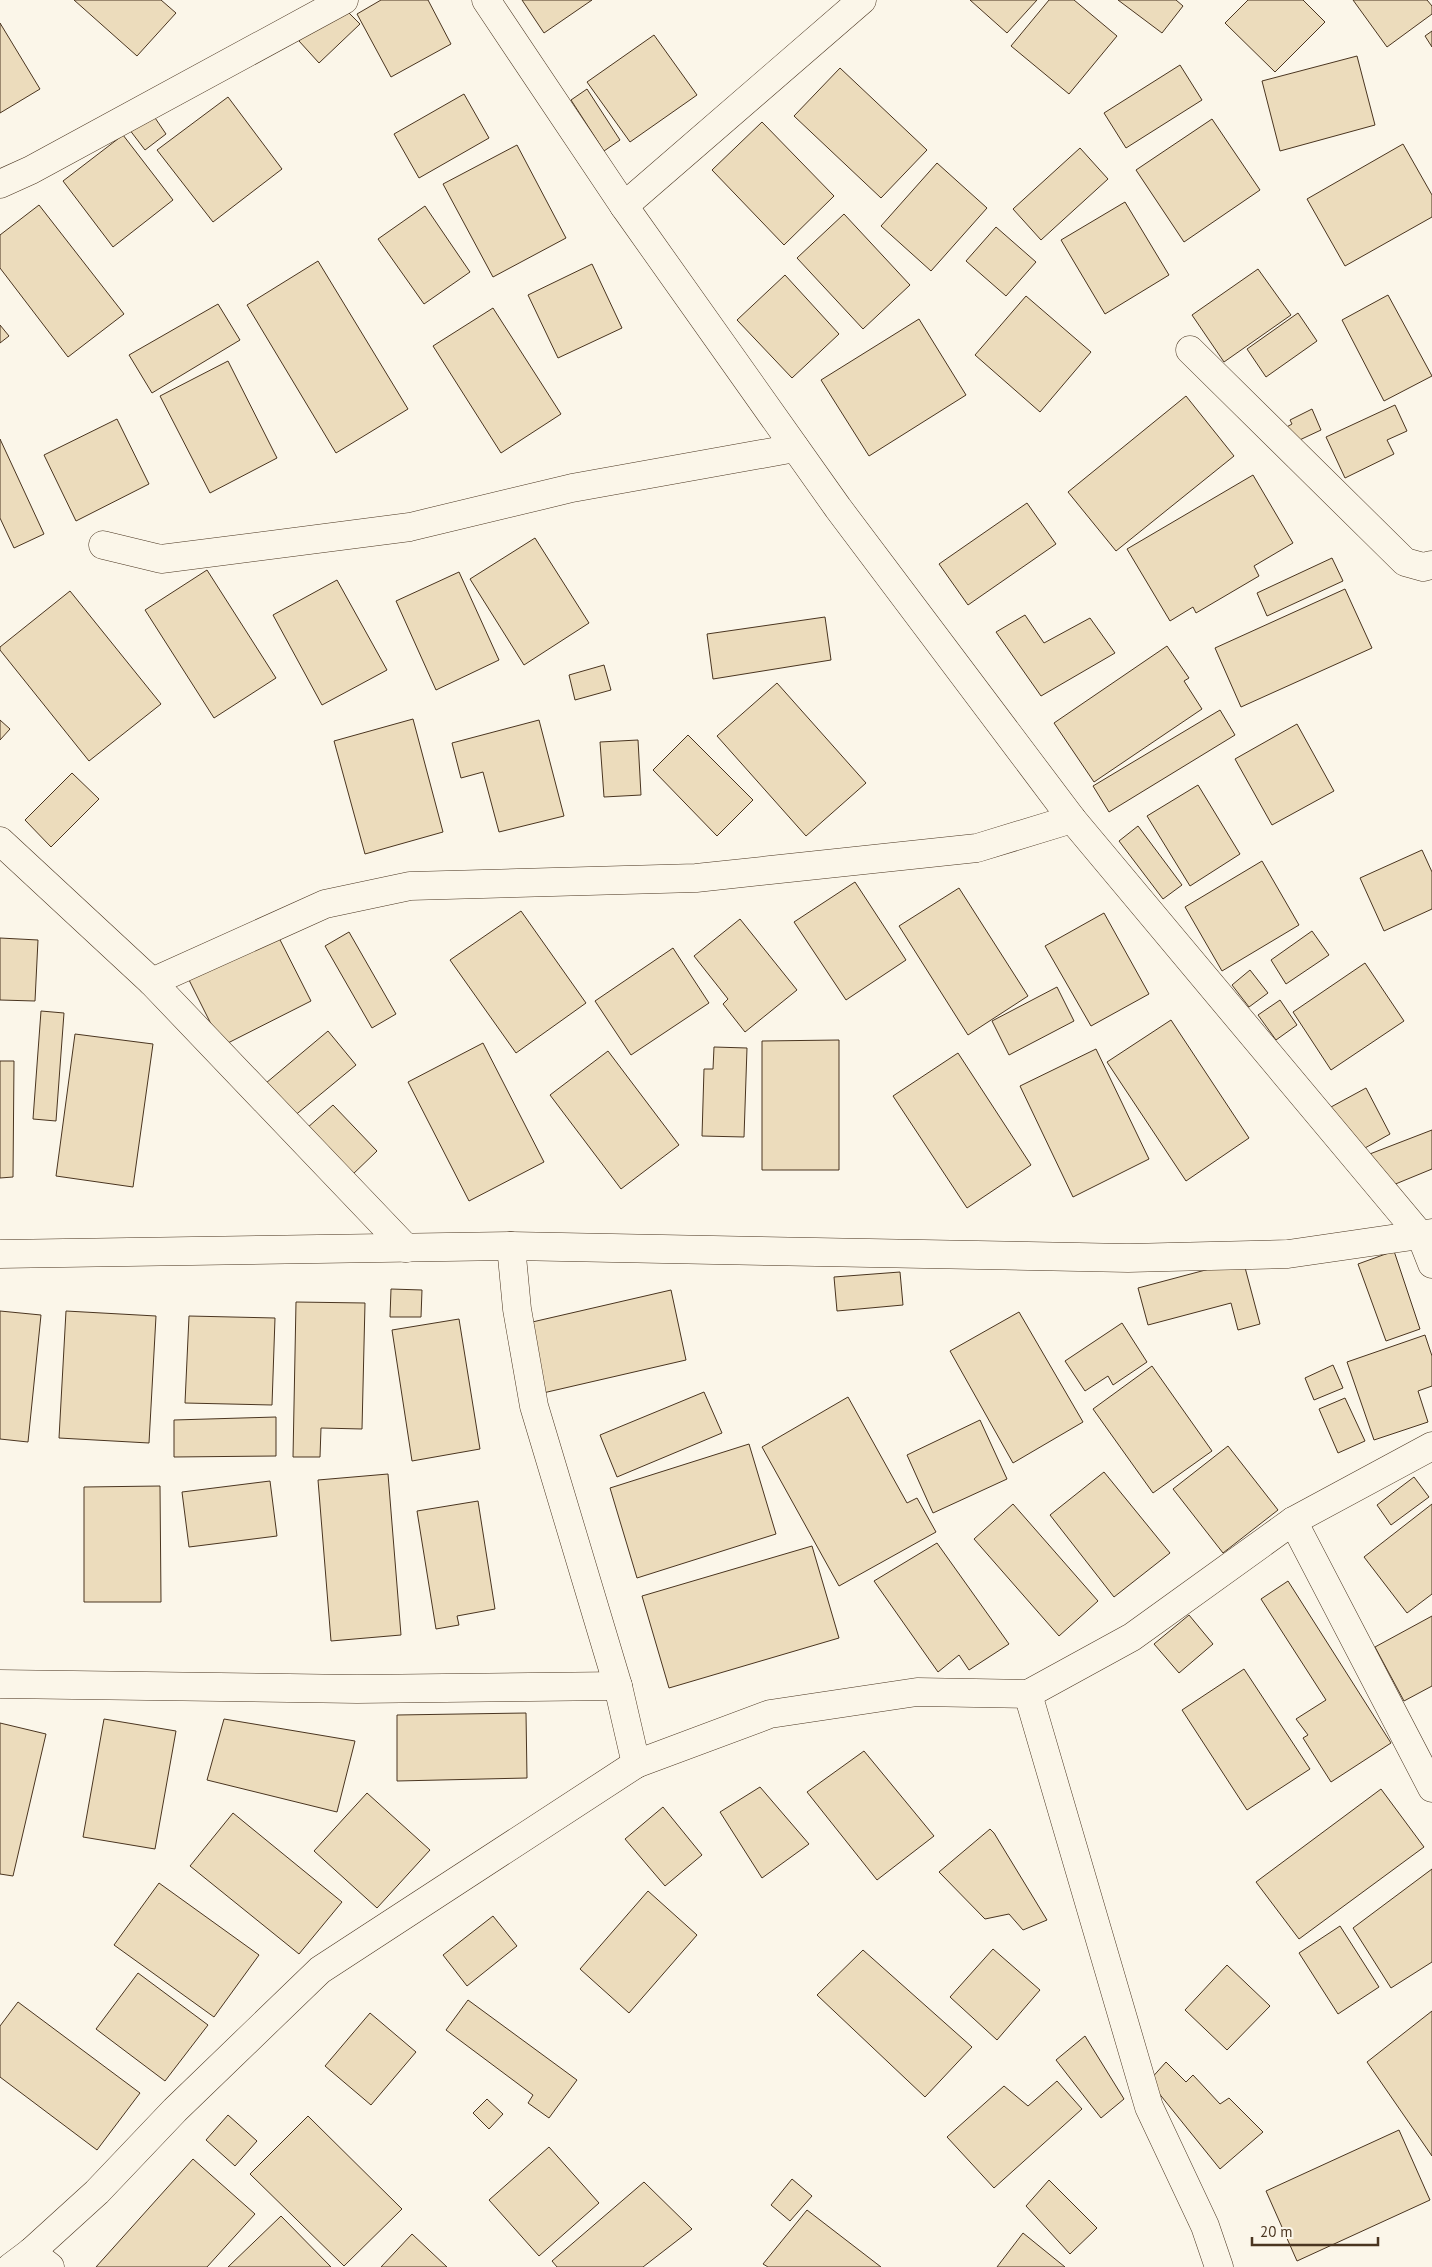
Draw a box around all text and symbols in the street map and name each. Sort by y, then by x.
scale bar [1252,2214,1378,2246]
text: 20 m [1260,2222,1293,2241]

